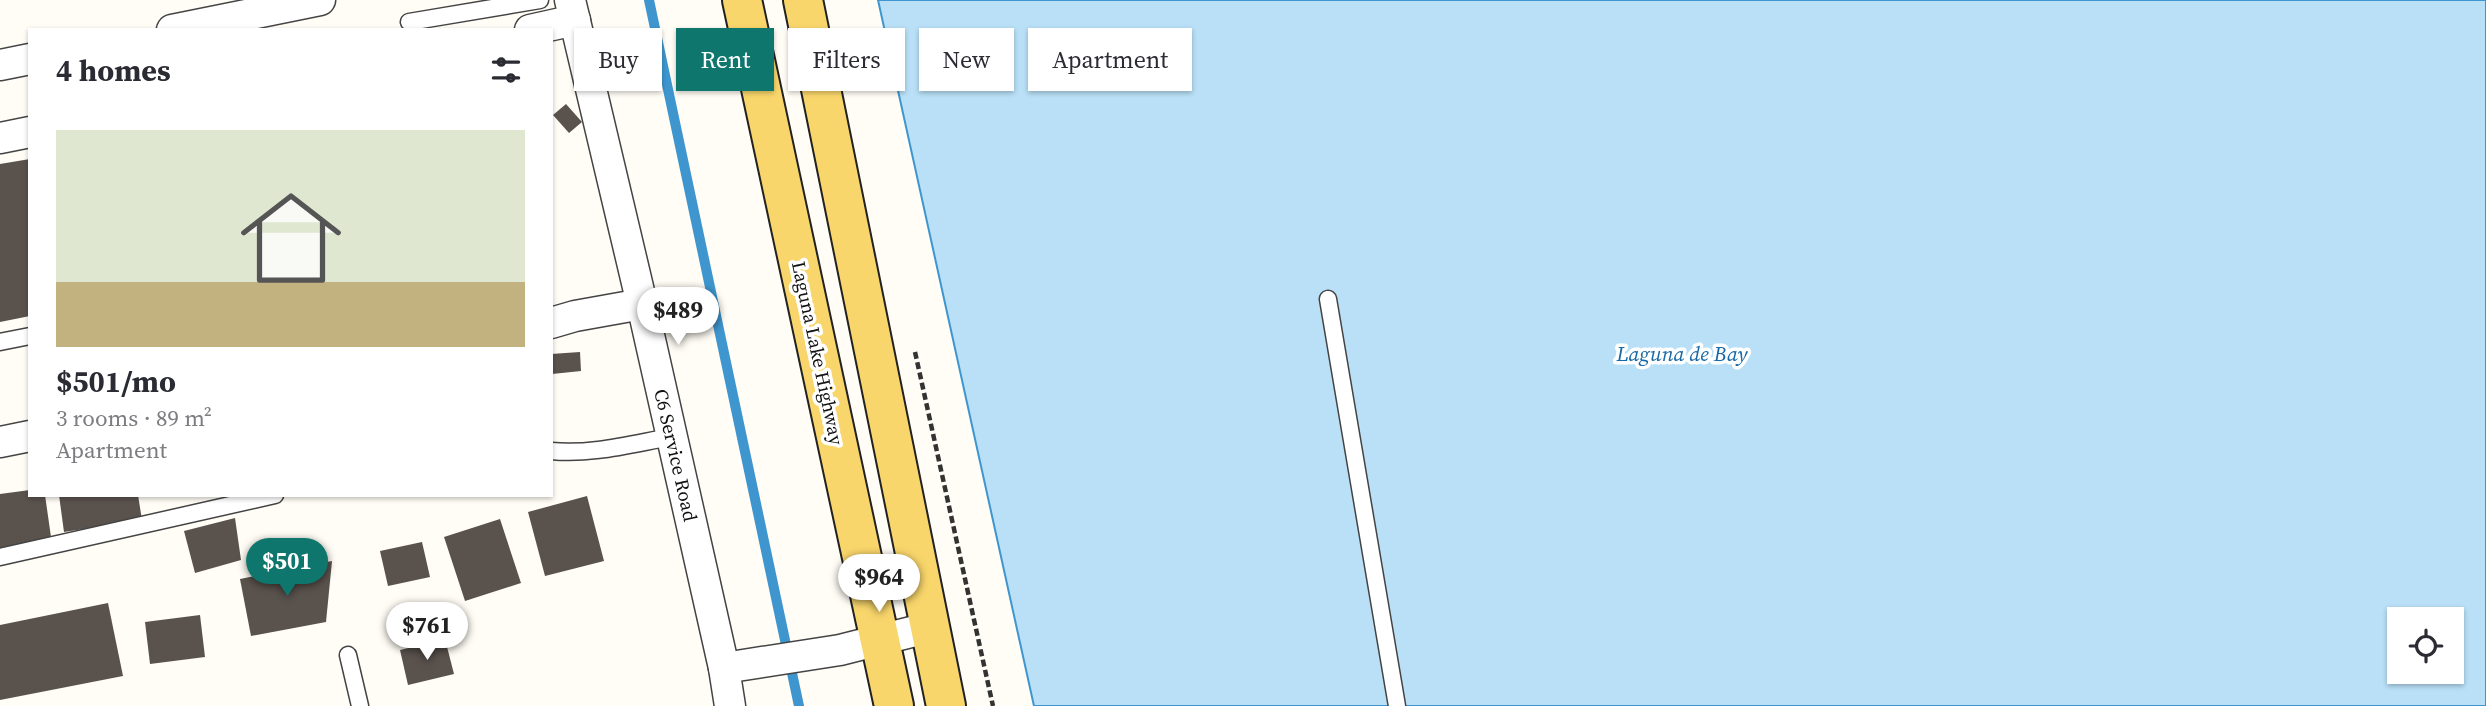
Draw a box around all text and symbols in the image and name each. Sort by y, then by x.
chip: Buy [574,28,662,91]
chip: Rent [676,28,774,91]
chip: Filters [788,28,905,91]
chip: New [919,28,1014,91]
chip: Apartment [1028,28,1192,91]
text: 4 homes [56,50,171,91]
icon: filters [487,51,525,89]
icon: home [228,175,354,301]
street label: Laguna Lake Highway [786,259,850,447]
pin: $489 [637,288,719,347]
text: $489 [653,294,703,326]
water label: Laguna de Bay [1616,339,1748,368]
text: $501/mo [56,361,176,402]
street label: C6 Service Road [648,386,704,524]
text: 3 rooms · 89 m² [56,402,212,434]
text: Apartment [56,434,167,466]
pin: $501 [246,538,328,598]
text: $501 [262,545,312,577]
pin: $964 [838,554,920,614]
text: $964 [854,561,904,593]
pin: $761 [386,602,468,662]
map controls [2387,607,2464,684]
button: locate [2387,607,2464,684]
text: $761 [402,609,452,641]

